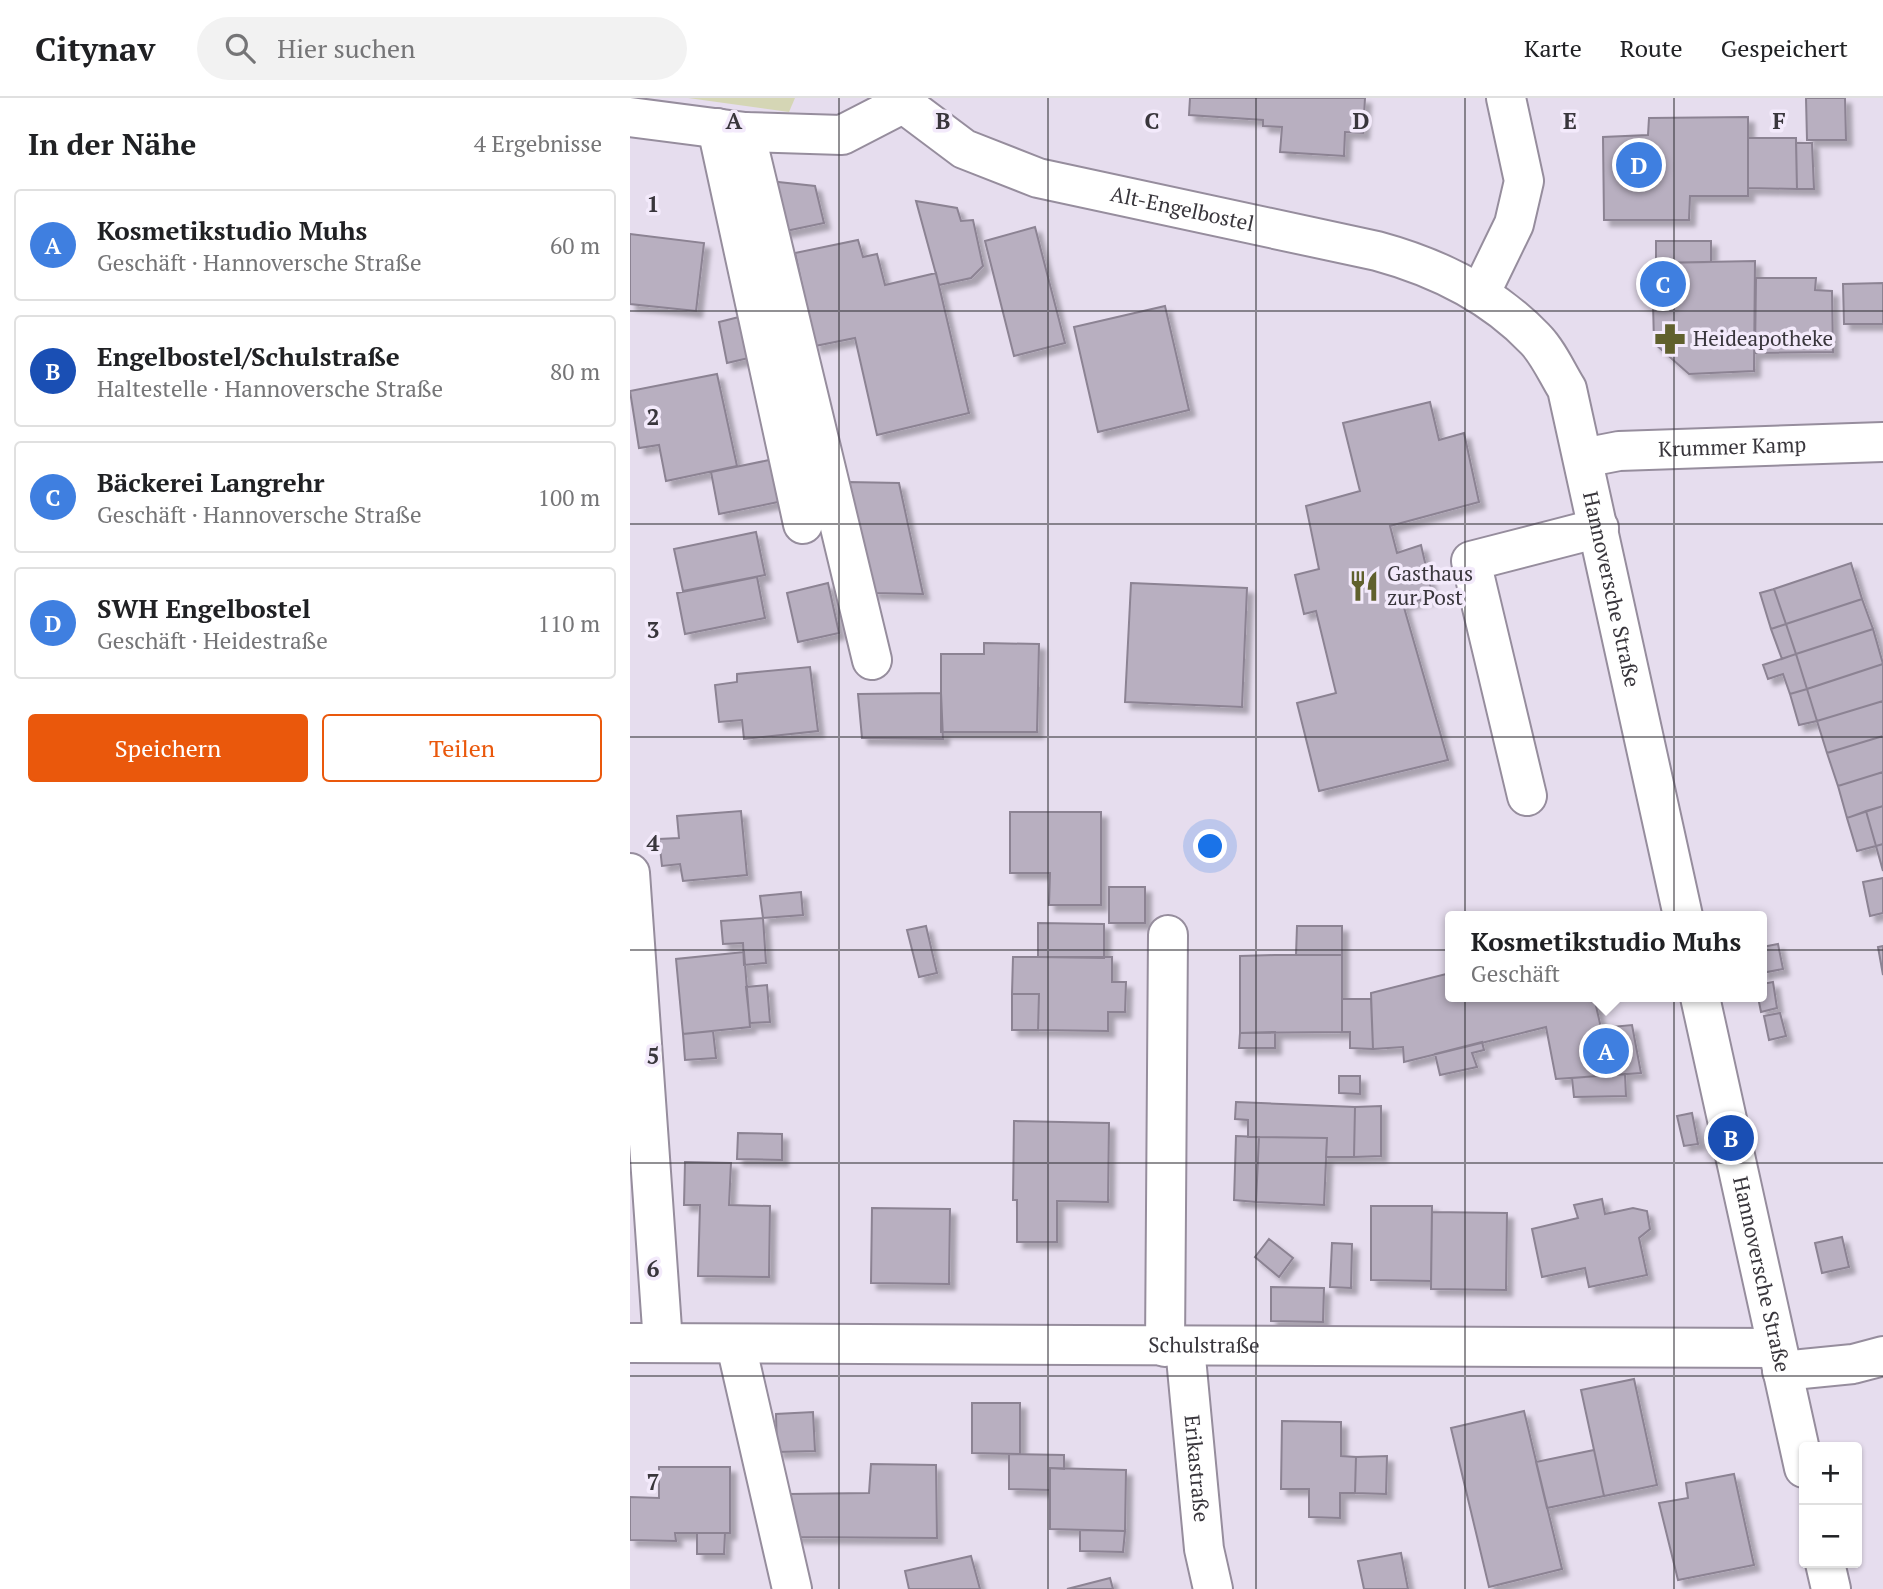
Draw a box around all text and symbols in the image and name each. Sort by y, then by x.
search box [197,17,687,80]
text: Citynav [35,27,155,70]
icon: search [221,29,259,67]
text: Hier suchen [277,31,416,65]
text: Karte [1524,32,1582,64]
text: Route [1620,32,1683,64]
text: Gespeichert [1721,32,1848,64]
text: A [726,105,743,136]
text: B [936,105,951,136]
text: C [1145,105,1160,136]
text: D [1353,105,1370,136]
text: E [1563,105,1577,136]
text: F [1772,105,1786,136]
text: In der Nähe [28,124,196,164]
text: 4 Ergebnisse [474,128,602,159]
pin: D [1616,139,1662,191]
street label: Alt-Engelbostel [1108,179,1257,237]
text: 1 [647,188,660,219]
text: Kosmetikstudio Muhs [97,213,367,247]
text: A [45,230,61,261]
text: 60 m [550,230,600,261]
text: Geschäft · Hannoversche Straße [97,247,422,278]
pin: C [1640,258,1686,310]
pharmacy icon: Heideapotheke [1653,322,1687,356]
place label: Heideapotheke [1693,324,1833,352]
text: Engelbostel/Schulstraße [97,339,400,373]
text: B [46,356,60,387]
text: 80 m [550,356,600,387]
text: Haltestelle · Hannoversche Straße [97,373,443,404]
text: 2 [647,401,660,432]
street label: Krummer Kamp [1658,430,1807,463]
text: Bäckerei Langrehr [97,465,325,499]
text: C [46,482,61,513]
text: 100 m [538,482,600,513]
street label: Hannoversche Straße [1577,489,1647,690]
text: Geschäft · Hannoversche Straße [97,499,422,530]
place label: Gasthaus zur Post [1387,559,1473,611]
restaurant icon: Gasthaus zur Post [1347,569,1381,603]
text: SWH Engelbostel [97,591,311,625]
text: D [45,608,61,639]
text: 110 m [538,608,600,639]
text: 3 [647,614,660,645]
text: Geschäft · Heidestraße [97,625,328,656]
button: Speichern [28,714,308,782]
button: Teilen [322,714,602,782]
text: 4 [647,827,660,858]
your location [1193,829,1227,863]
popup [1445,911,1767,1002]
text: Kosmetikstudio Muhs [1471,924,1741,958]
text: Geschäft [1471,958,1560,989]
pin: A [1583,1025,1629,1077]
text: 5 [647,1040,660,1071]
pin: B [1708,1112,1754,1164]
street label: Hannoversche Straße [1727,1174,1797,1375]
text: 6 [647,1253,660,1284]
street label: Schulstraße [1148,1330,1260,1359]
street label: Erikastraße [1178,1413,1216,1523]
map controls [1799,1442,1862,1568]
button: + [1799,1442,1862,1505]
text: 7 [647,1466,660,1497]
button: − [1799,1505,1862,1568]

